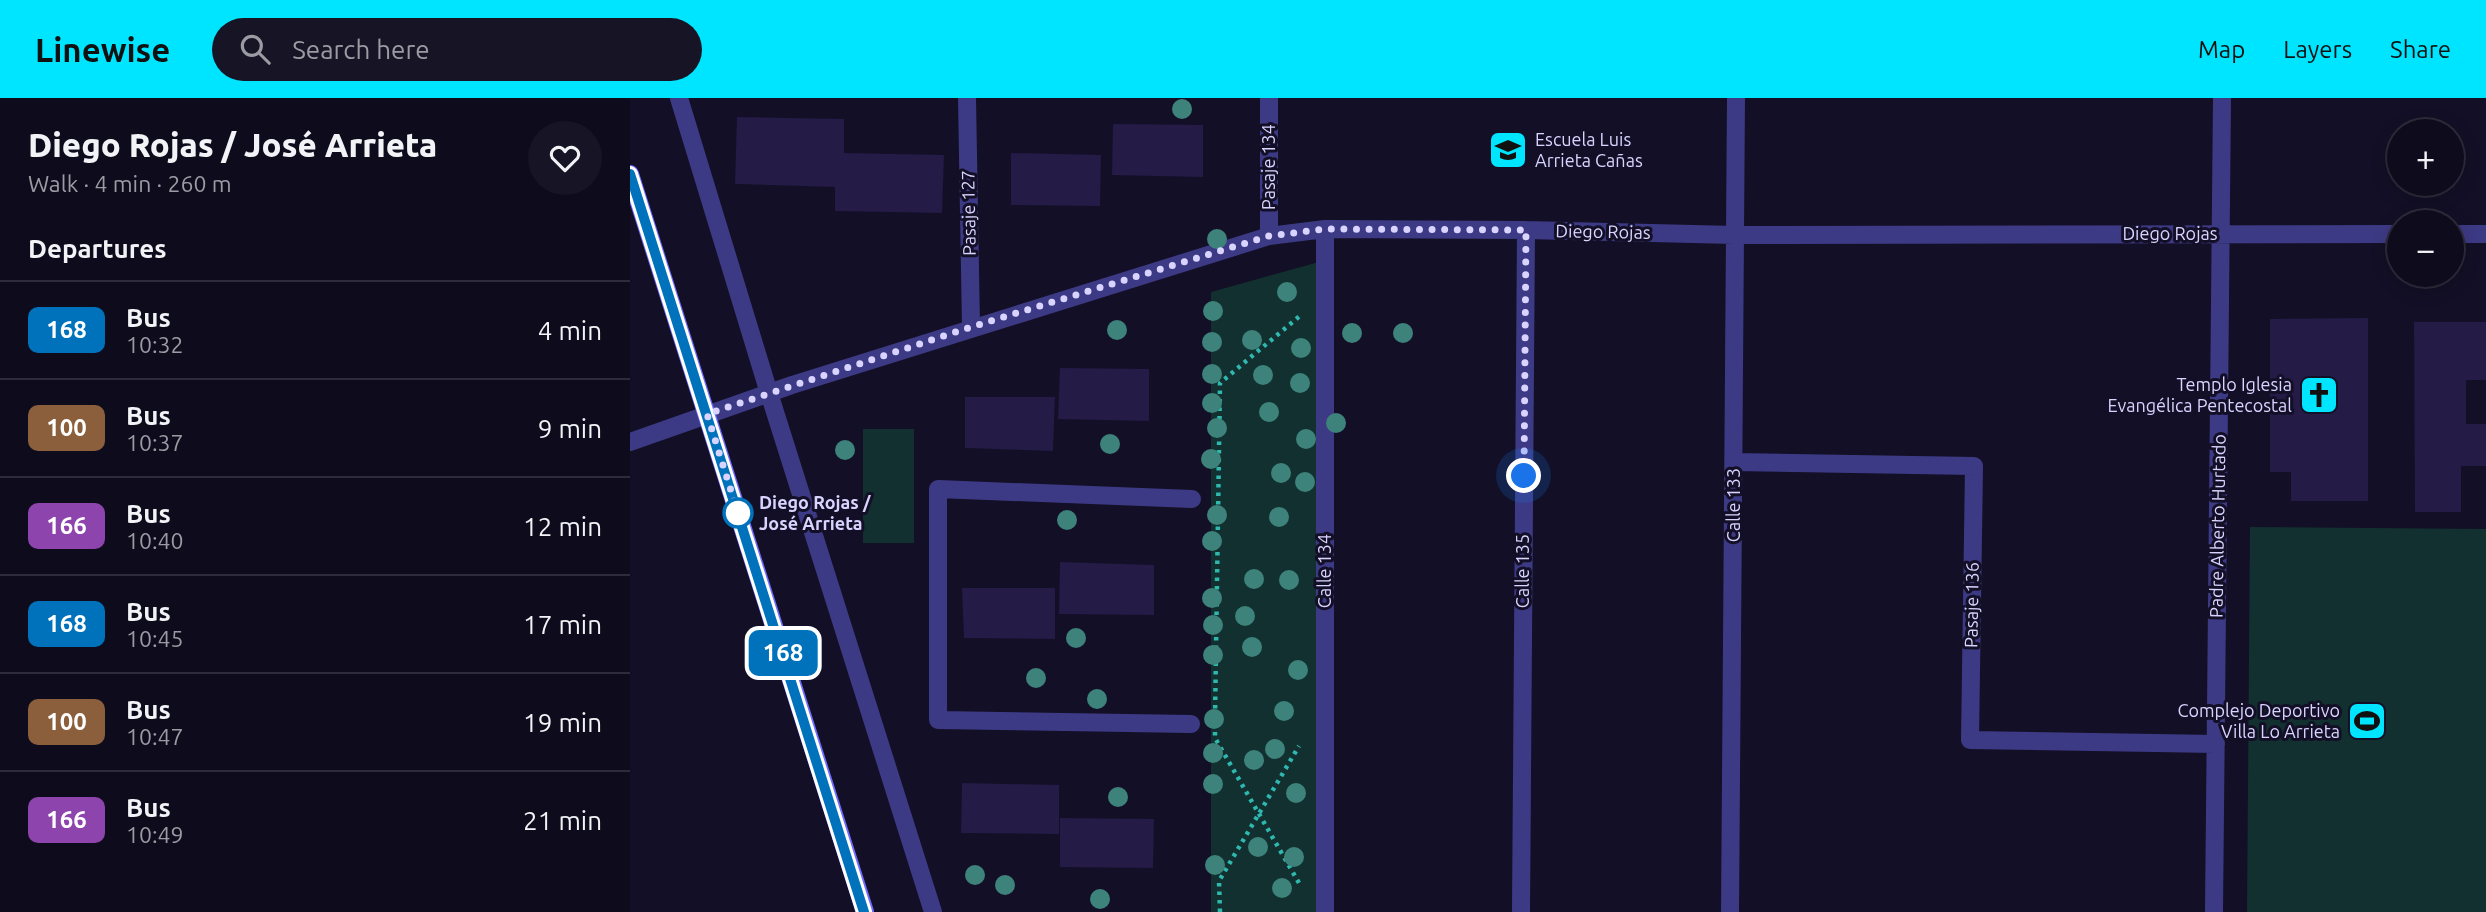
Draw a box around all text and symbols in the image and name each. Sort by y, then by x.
search box [212,18,702,81]
icon: search [236,30,274,68]
text: Linewise [35,31,170,68]
text: Search here [292,35,430,64]
text: Map [2198,36,2245,63]
text: Layers [2283,36,2352,63]
text: Share [2390,36,2451,63]
map controls [2387,119,2464,287]
button: + [2387,119,2464,196]
button: heart [528,121,602,195]
street label: Pasaje 134 [1258,124,1278,210]
text: Diego Rojas / José Arrieta [28,126,437,163]
school or university icon: Escuela Luis Arrieta Cañas [1487,129,1529,171]
place label: Escuela Luis Arrieta Cañas [1535,129,1643,170]
street label: Pasaje 127 [957,170,979,256]
text: Walk · 4 min · 260 m [28,171,232,196]
button: − [2387,210,2464,287]
street label: Diego Rojas [1555,220,1651,242]
street label: Diego Rojas [2122,223,2218,243]
text: Departures [28,234,166,263]
text: Bus [126,303,171,332]
text: 168 [46,316,87,343]
text: 4 min [538,316,602,345]
text: 10:32 [126,332,184,357]
place label: Templo Iglesia Evangélica Pentecostal [2108,374,2292,415]
church icon: Templo Iglesia Evangélica Pentecostal [2298,374,2340,416]
text: Bus [126,401,171,430]
text: 100 [46,414,87,441]
text: 9 min [538,414,602,443]
text: 10:37 [126,430,184,455]
street label: Padre Alberto Hurtado [2205,434,2229,618]
your location [1506,458,1541,493]
street label: Calle 133 [1723,468,1743,542]
place label: Diego Rojas / José Arrieta [759,492,871,533]
marker: Diego Rojas / José Arrieta [723,498,753,528]
text: Bus [126,499,171,528]
text: 166 [46,512,87,539]
text: 12 min [523,512,602,541]
text: 10:40 [126,528,184,553]
street label: Calle 134 [1314,534,1334,608]
street label: Calle 135 [1512,534,1532,608]
street label: Pasaje 136 [1960,562,1982,648]
text: Bus [126,597,171,626]
text: 168 [46,610,87,637]
text: 17 min [523,610,602,639]
text: 10:45 [126,626,184,651]
line badge: 168 [743,630,823,676]
text: 168 [763,639,803,666]
text: Bus [126,695,171,724]
place label: Complejo Deportivo Villa Lo Arrieta [2177,700,2340,741]
sports icon: Complejo Deportivo Villa Lo Arrieta [2346,700,2388,742]
text: 100 [46,708,87,735]
text: 19 min [523,708,602,737]
text: 10:47 [126,724,184,749]
text: Bus [126,793,171,822]
text: 166 [46,806,87,833]
text: 21 min [523,806,602,835]
text: 10:49 [126,822,184,847]

